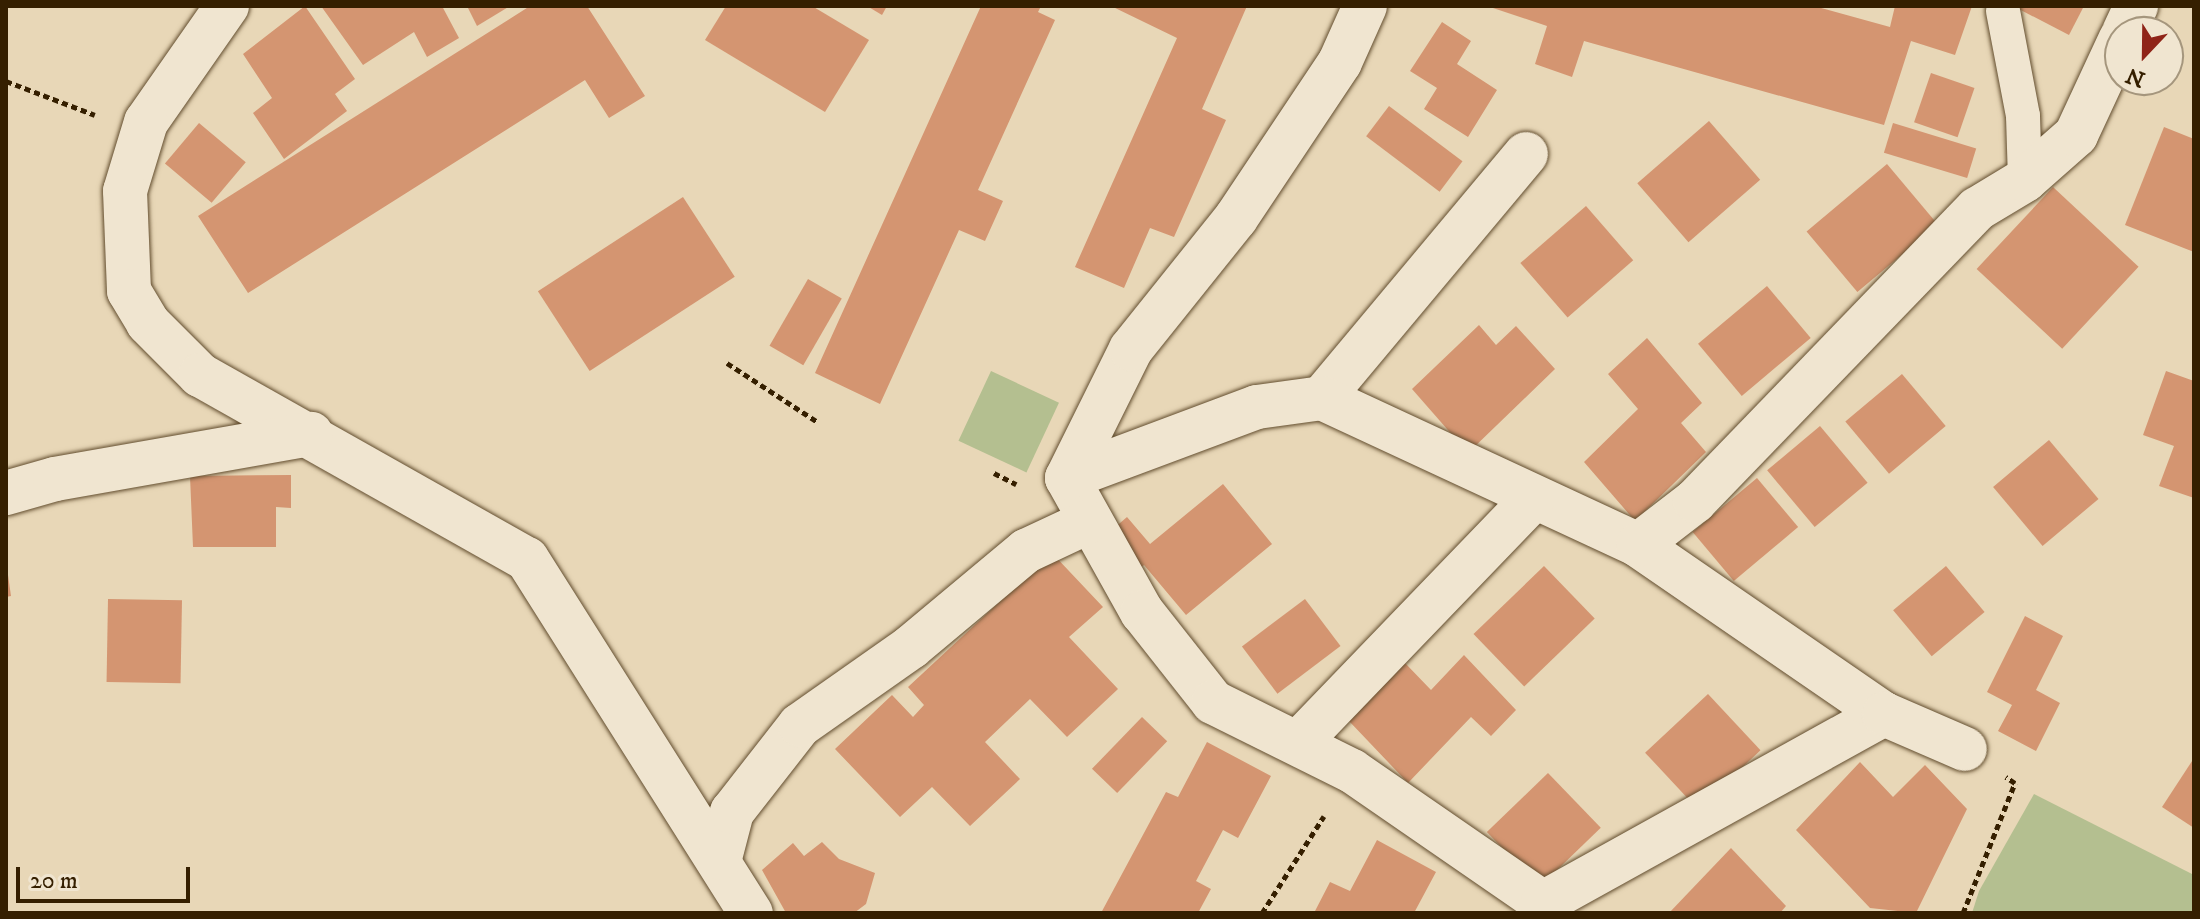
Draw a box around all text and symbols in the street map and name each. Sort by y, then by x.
north arrow [2104,16,2184,96]
text: N [2122,61,2149,93]
scale bar [20,851,194,901]
text: 20 m [30,866,78,896]

